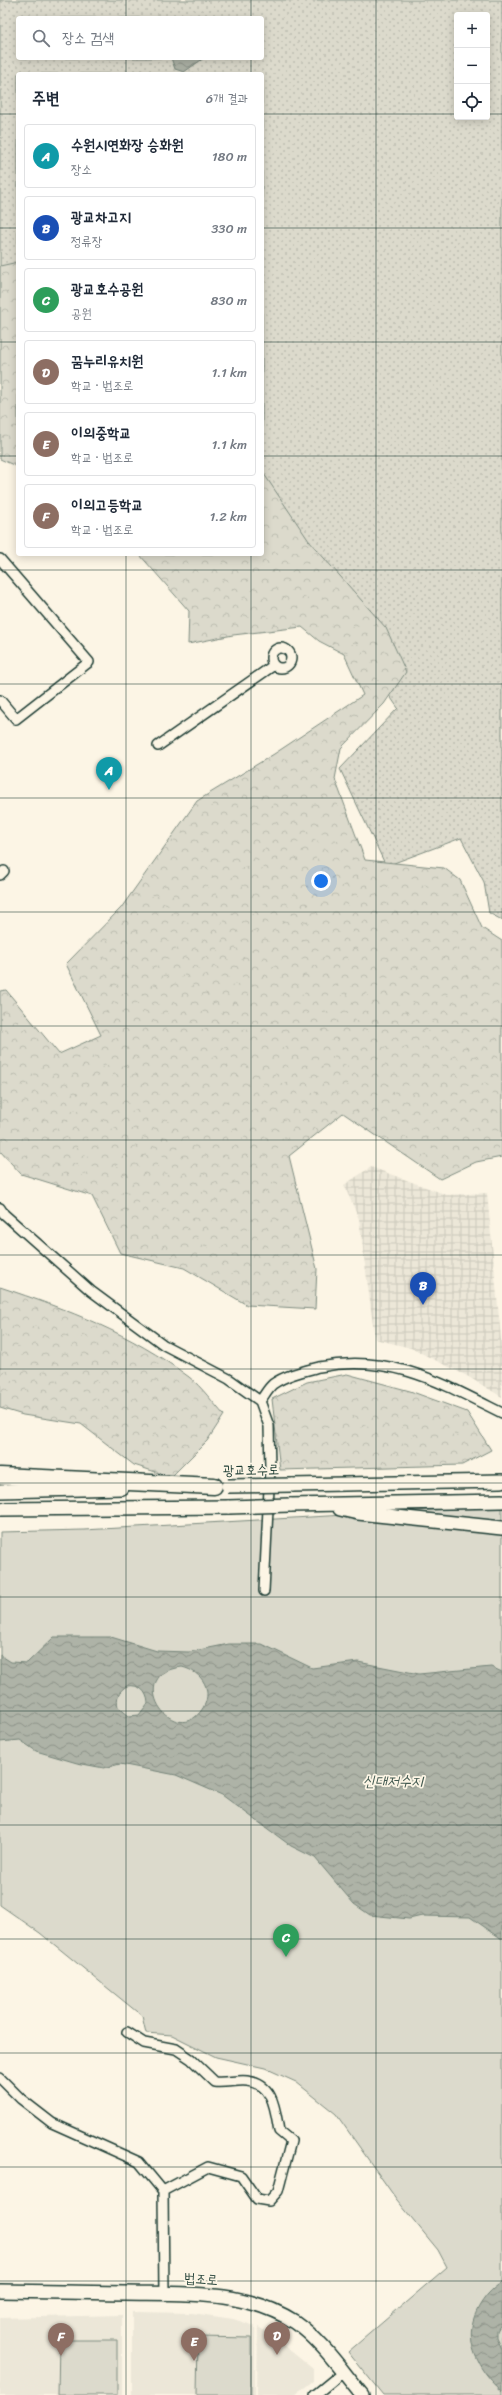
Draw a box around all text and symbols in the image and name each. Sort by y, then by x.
map controls [454,12,490,120]
button: + [454,12,490,48]
search box [16,16,264,60]
text: 장소 검색 [62,25,114,51]
icon: search [30,27,52,49]
button: − [454,48,490,84]
text: 주변 [32,83,59,113]
button: locate [454,84,490,120]
text: 6개 결과 [206,87,248,110]
text: 수원시연화장 승화원 [71,132,184,158]
text: A [42,145,50,168]
text: 180 m [212,145,247,168]
text: 장소 [71,158,92,181]
text: 광교차고지 [71,204,131,230]
text: B [42,217,50,240]
text: 330 m [211,217,247,240]
text: 정류장 [71,230,102,253]
text: 광교호수공원 [71,276,143,302]
text: C [42,289,50,312]
text: 830 m [210,289,247,312]
text: 공원 [71,302,92,325]
text: 꿈누리유치원 [71,348,143,374]
text: D [42,361,50,384]
text: 1.1 km [212,361,247,384]
text: 학교 · 법조로 [71,374,134,397]
text: 이의중학교 [71,420,131,446]
text: E [42,433,50,456]
text: 1.1 km [212,433,247,456]
text: 학교 · 법조로 [71,446,134,469]
text: 이의고등학교 [71,492,143,518]
text: F [42,505,50,528]
text: 1.2 km [210,505,247,528]
text: 학교 · 법조로 [71,518,134,541]
pin: A [96,757,122,790]
your location [311,871,331,891]
pin: B [410,1272,436,1305]
street label: 광교호수로 [223,1457,279,1483]
water label: 신대저수지 [363,1768,425,1794]
pin: C [273,1924,299,1957]
street label: 법조로 [183,2265,219,2293]
pin: D [264,2322,290,2355]
pin: F [48,2323,74,2356]
pin: E [181,2328,207,2361]

